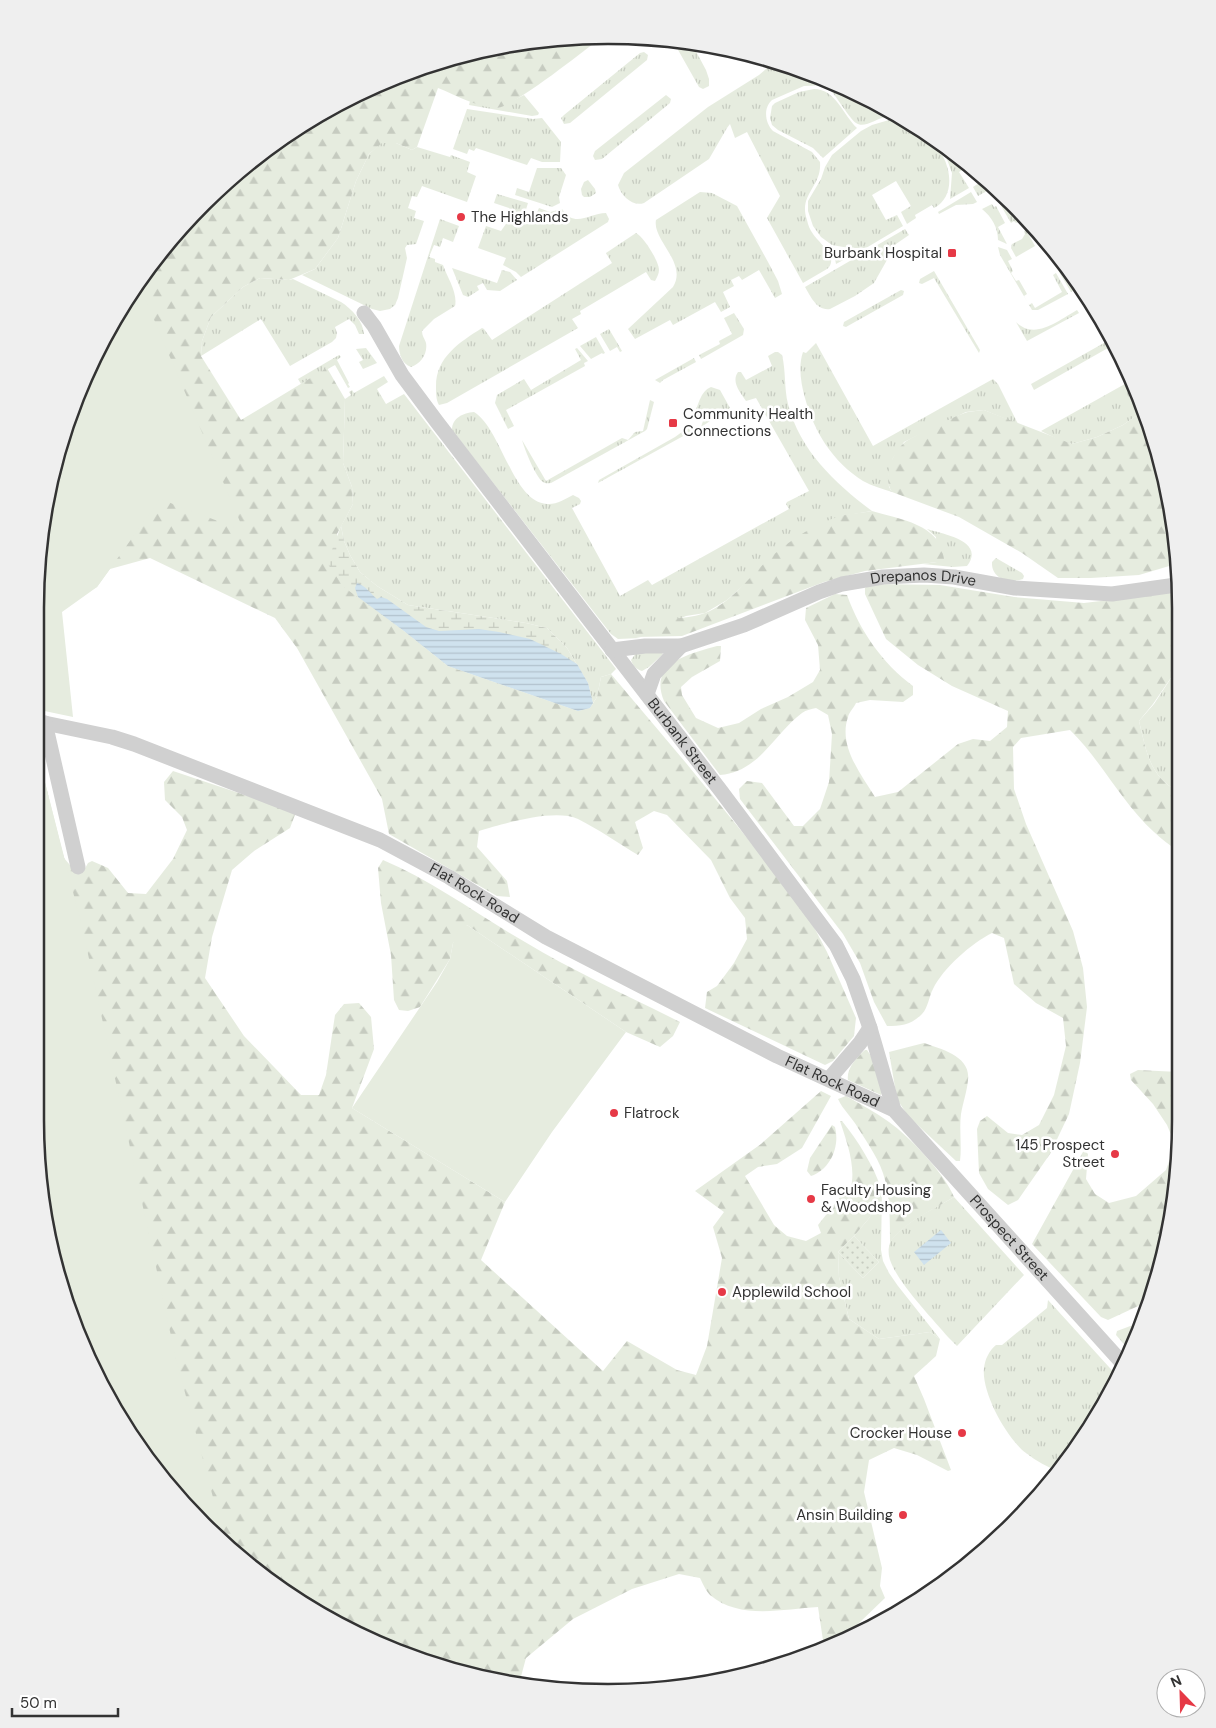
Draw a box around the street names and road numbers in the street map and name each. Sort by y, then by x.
street label: Drepanos Drive [869,565,978,591]
street label: Burbank Street [643,694,722,788]
street label: Flat Rock Road [426,858,523,928]
street label: Flat Rock Road [782,1051,883,1112]
street label: Prospect Street [965,1191,1053,1285]

